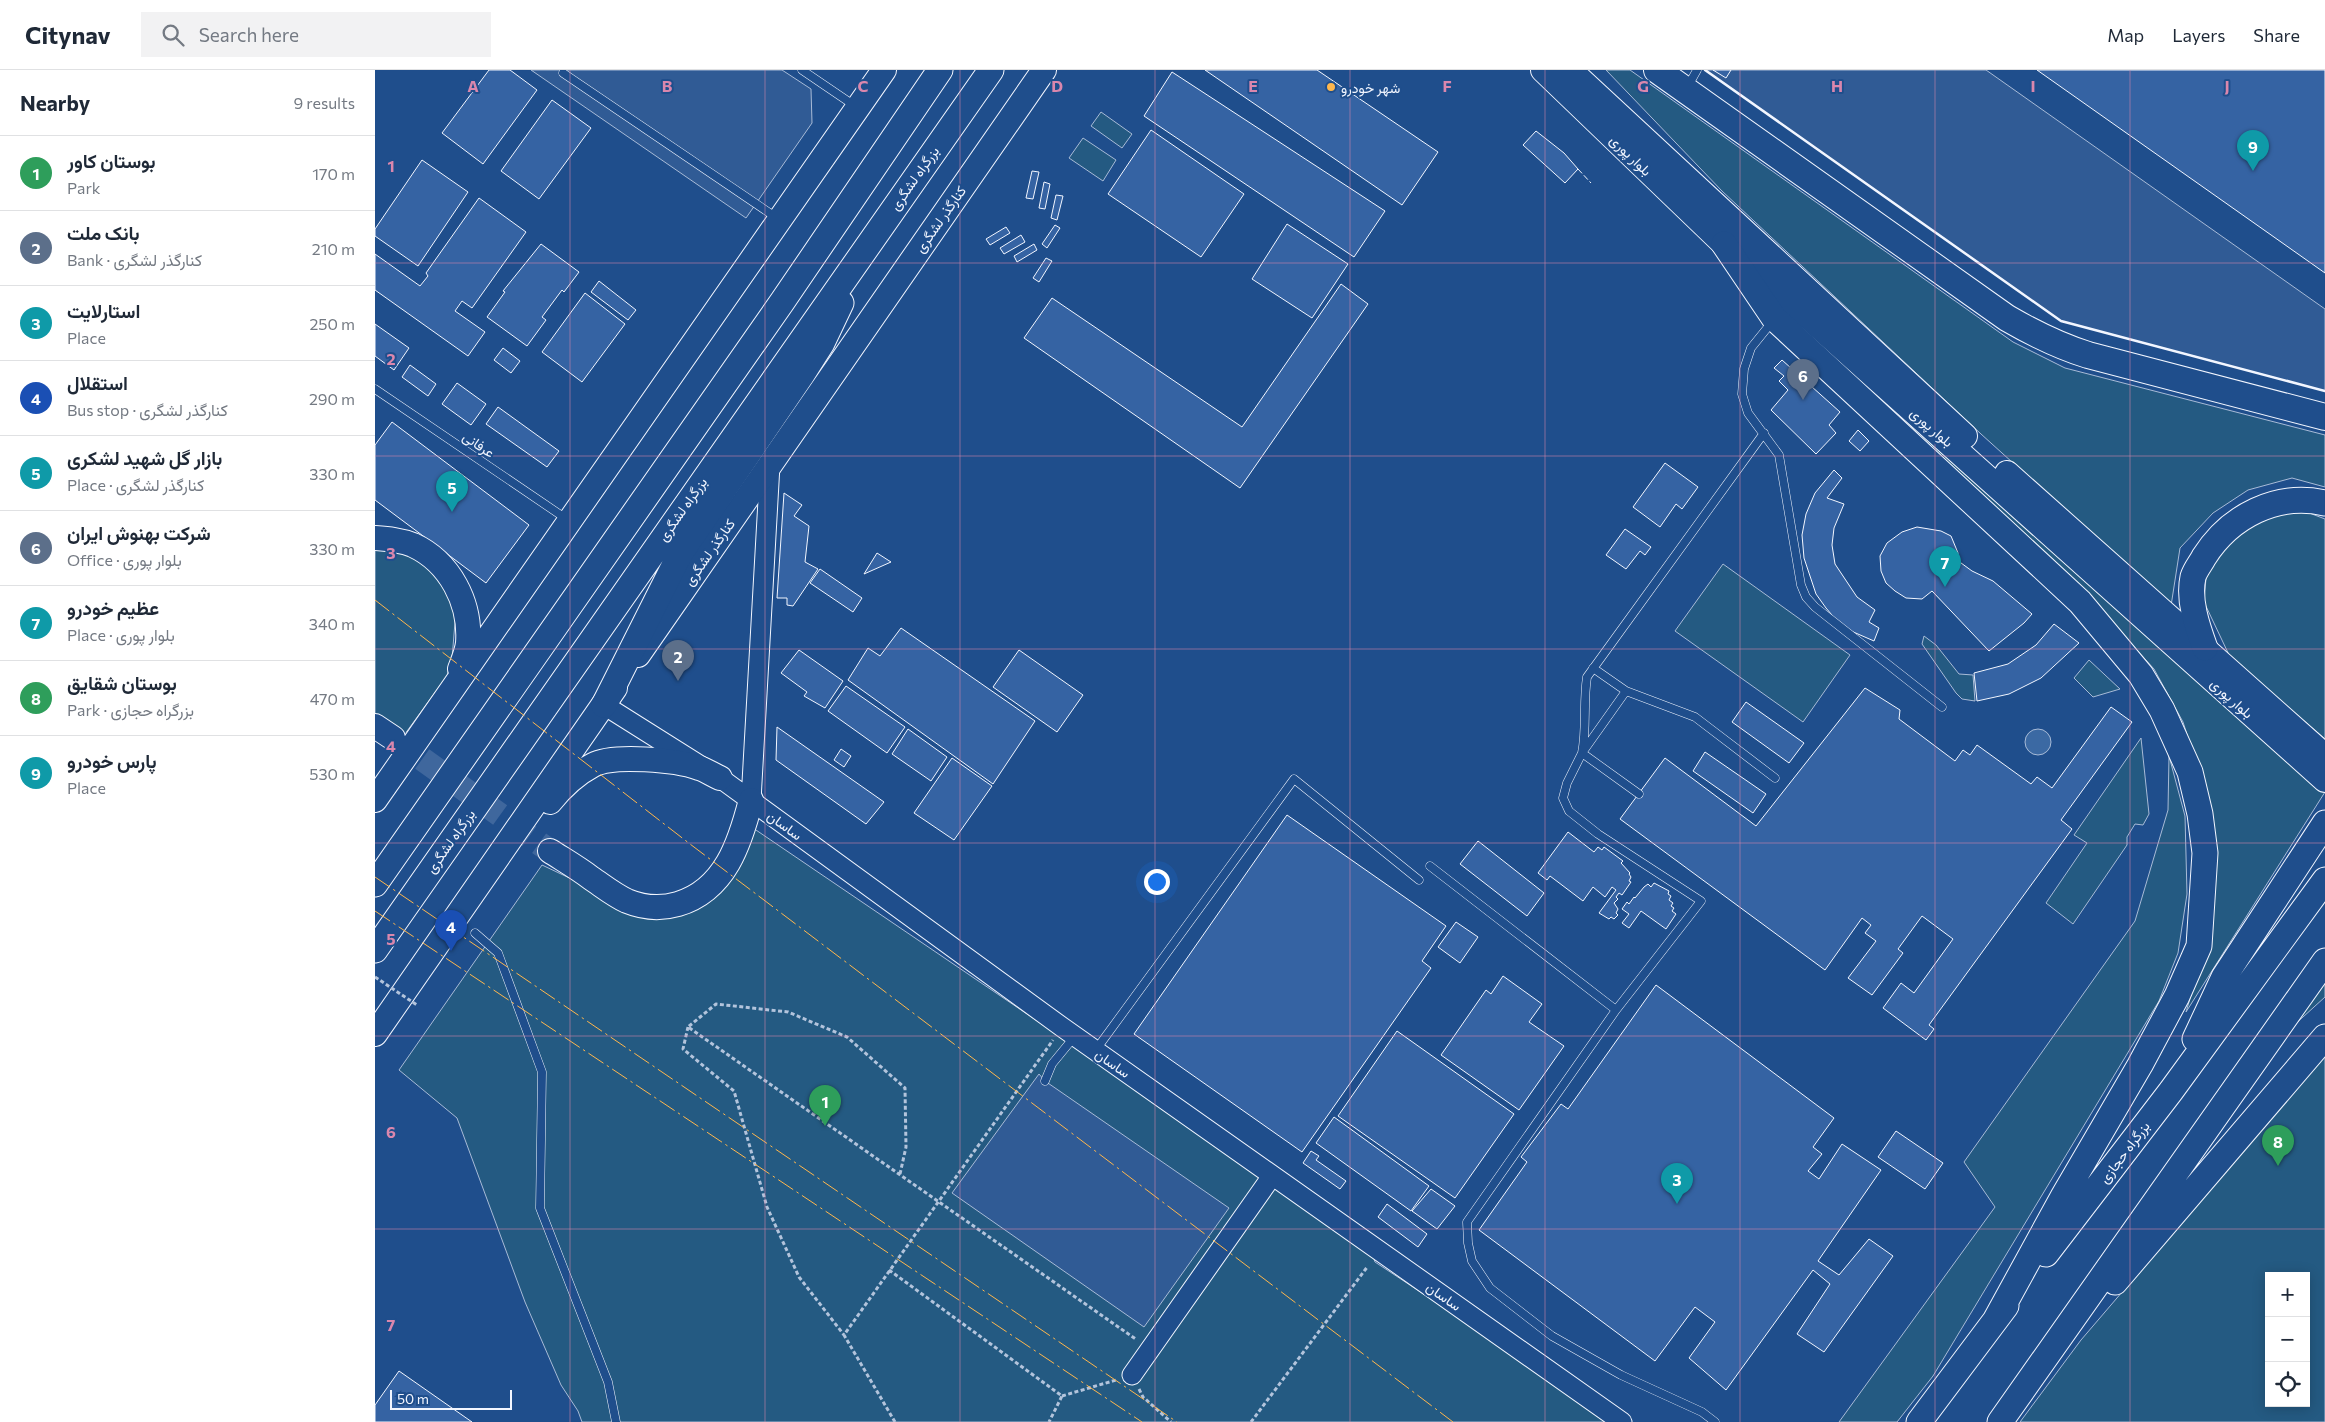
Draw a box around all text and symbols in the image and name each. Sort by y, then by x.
search box [141,12,491,57]
text: Citynav [25,20,111,49]
icon: search [159,21,187,49]
text: Search here [199,23,299,46]
text: Map [2107,24,2144,46]
text: Layers [2172,24,2225,46]
text: Share [2253,24,2300,46]
text: A [467,76,479,95]
text: B [662,76,673,95]
text: C [858,76,869,95]
text: D [1051,76,1063,95]
text: E [1248,76,1258,95]
text: F [1442,76,1452,95]
text: G [1637,76,1649,95]
text: H [1831,76,1843,95]
text: I [2030,76,2036,95]
text: J [2224,76,2230,95]
place label: شهر خودرو [1341,79,1400,97]
marker: شهر خودرو [1325,81,1337,93]
text: Nearby [20,90,90,115]
text: 9 results [294,93,355,112]
pin: 9 [2237,130,2269,171]
street label: بلوار پوری [1605,131,1655,180]
street label: بزرگراه لشگری [886,143,943,214]
text: بوستان کاور [67,149,155,172]
text: 1 [387,156,395,175]
text: 1 [32,164,40,183]
text: 170 m [312,164,355,183]
text: Park [67,178,100,197]
street label: کنارگذر لشگری [911,182,970,256]
text: بانک ملت [67,221,140,244]
text: 2 [31,239,41,258]
text: 210 m [312,239,355,258]
text: Bank · کنارگذر لشگری [67,250,202,269]
text: استارلایت [67,299,140,322]
text: 3 [31,314,41,333]
text: 250 m [309,314,355,333]
text: Place [67,328,106,347]
text: 2 [386,349,396,368]
pin: 6 [1787,359,1819,400]
text: استقلال [67,371,128,394]
text: 4 [31,389,41,408]
text: 290 m [309,389,355,408]
text: Bus stop · کنارگذر لشگری [67,400,228,419]
street label: بلوار پوری [1906,404,1957,452]
street label: عرفانی [459,427,498,462]
text: بازار گل شهید لشکری [67,446,222,469]
text: 5 [31,464,41,483]
text: 330 m [309,464,355,483]
pin: 5 [436,471,468,512]
street label: بزرگراه لشگری [654,474,711,545]
text: Place · کنارگذر لشگری [67,475,204,494]
street label: کنارگذر لشگری [680,515,739,589]
text: شرکت بهنوش ایران [67,521,211,544]
text: 6 [31,539,41,558]
text: 330 m [309,539,355,558]
text: 3 [386,543,396,562]
pin: 7 [1929,546,1961,587]
text: Office · بلوار پوری [67,550,182,569]
text: عظیم خودرو [67,596,159,619]
text: 7 [32,614,40,633]
text: 340 m [309,614,355,633]
text: Place · بلوار پوری [67,625,175,644]
pin: 2 [662,640,694,681]
text: بوستان شقایق [67,671,177,694]
street label: بلوار پوری [2206,674,2257,723]
text: 8 [31,689,41,708]
text: 470 m [310,689,355,708]
text: Park · بزرگراه حجازی [67,700,194,719]
text: 4 [386,736,396,755]
text: پارس خودرو [67,749,157,772]
text: 9 [31,764,41,783]
text: 530 m [309,764,355,783]
text: Place [67,778,106,797]
street label: بزرگراه لشگری [422,806,479,877]
street label: ساسان [764,807,806,844]
your location [1144,869,1170,895]
pin: 4 [435,910,467,951]
text: 5 [386,929,396,948]
street label: ساسان [1092,1045,1134,1082]
pin: 1 [809,1085,841,1126]
street label: بزرگراه حجازی [2095,1118,2154,1187]
text: 6 [386,1122,396,1141]
pin: 8 [2262,1125,2294,1166]
pin: 3 [1661,1163,1693,1204]
map controls [2265,1272,2310,1407]
button: + [2265,1272,2310,1317]
street label: ساسان [1423,1278,1465,1315]
text: 7 [387,1315,396,1334]
button: − [2265,1317,2310,1362]
button: locate [2265,1362,2310,1407]
scale bar [390,1387,513,1410]
text: 50 m [397,1390,429,1407]

